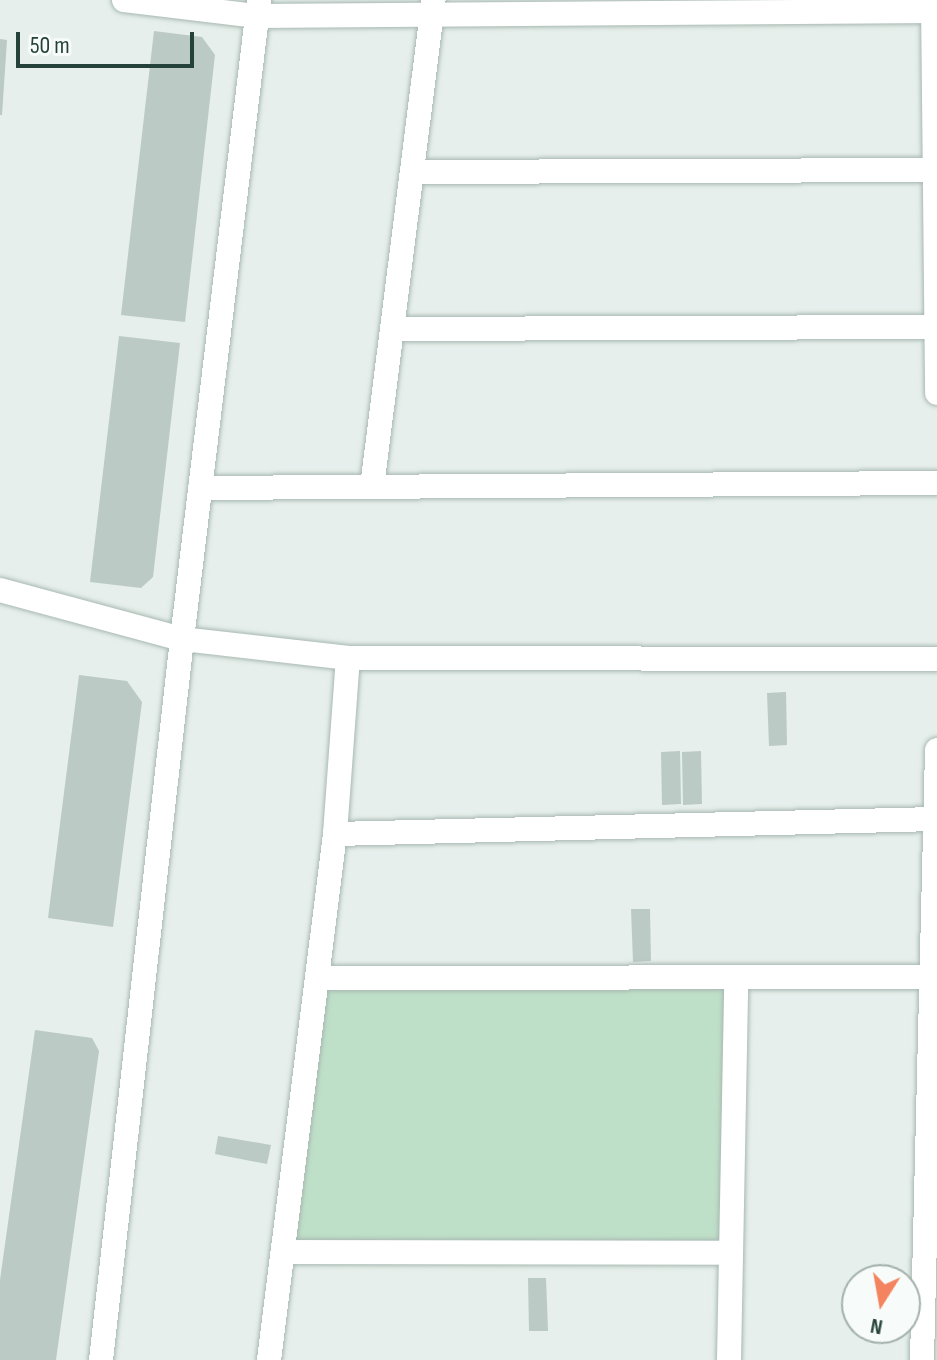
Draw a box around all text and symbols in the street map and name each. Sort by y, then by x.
scale bar [20,16,198,66]
text: 50 m [30,31,70,60]
north arrow [841,1264,921,1344]
text: N [868,1312,885,1340]

